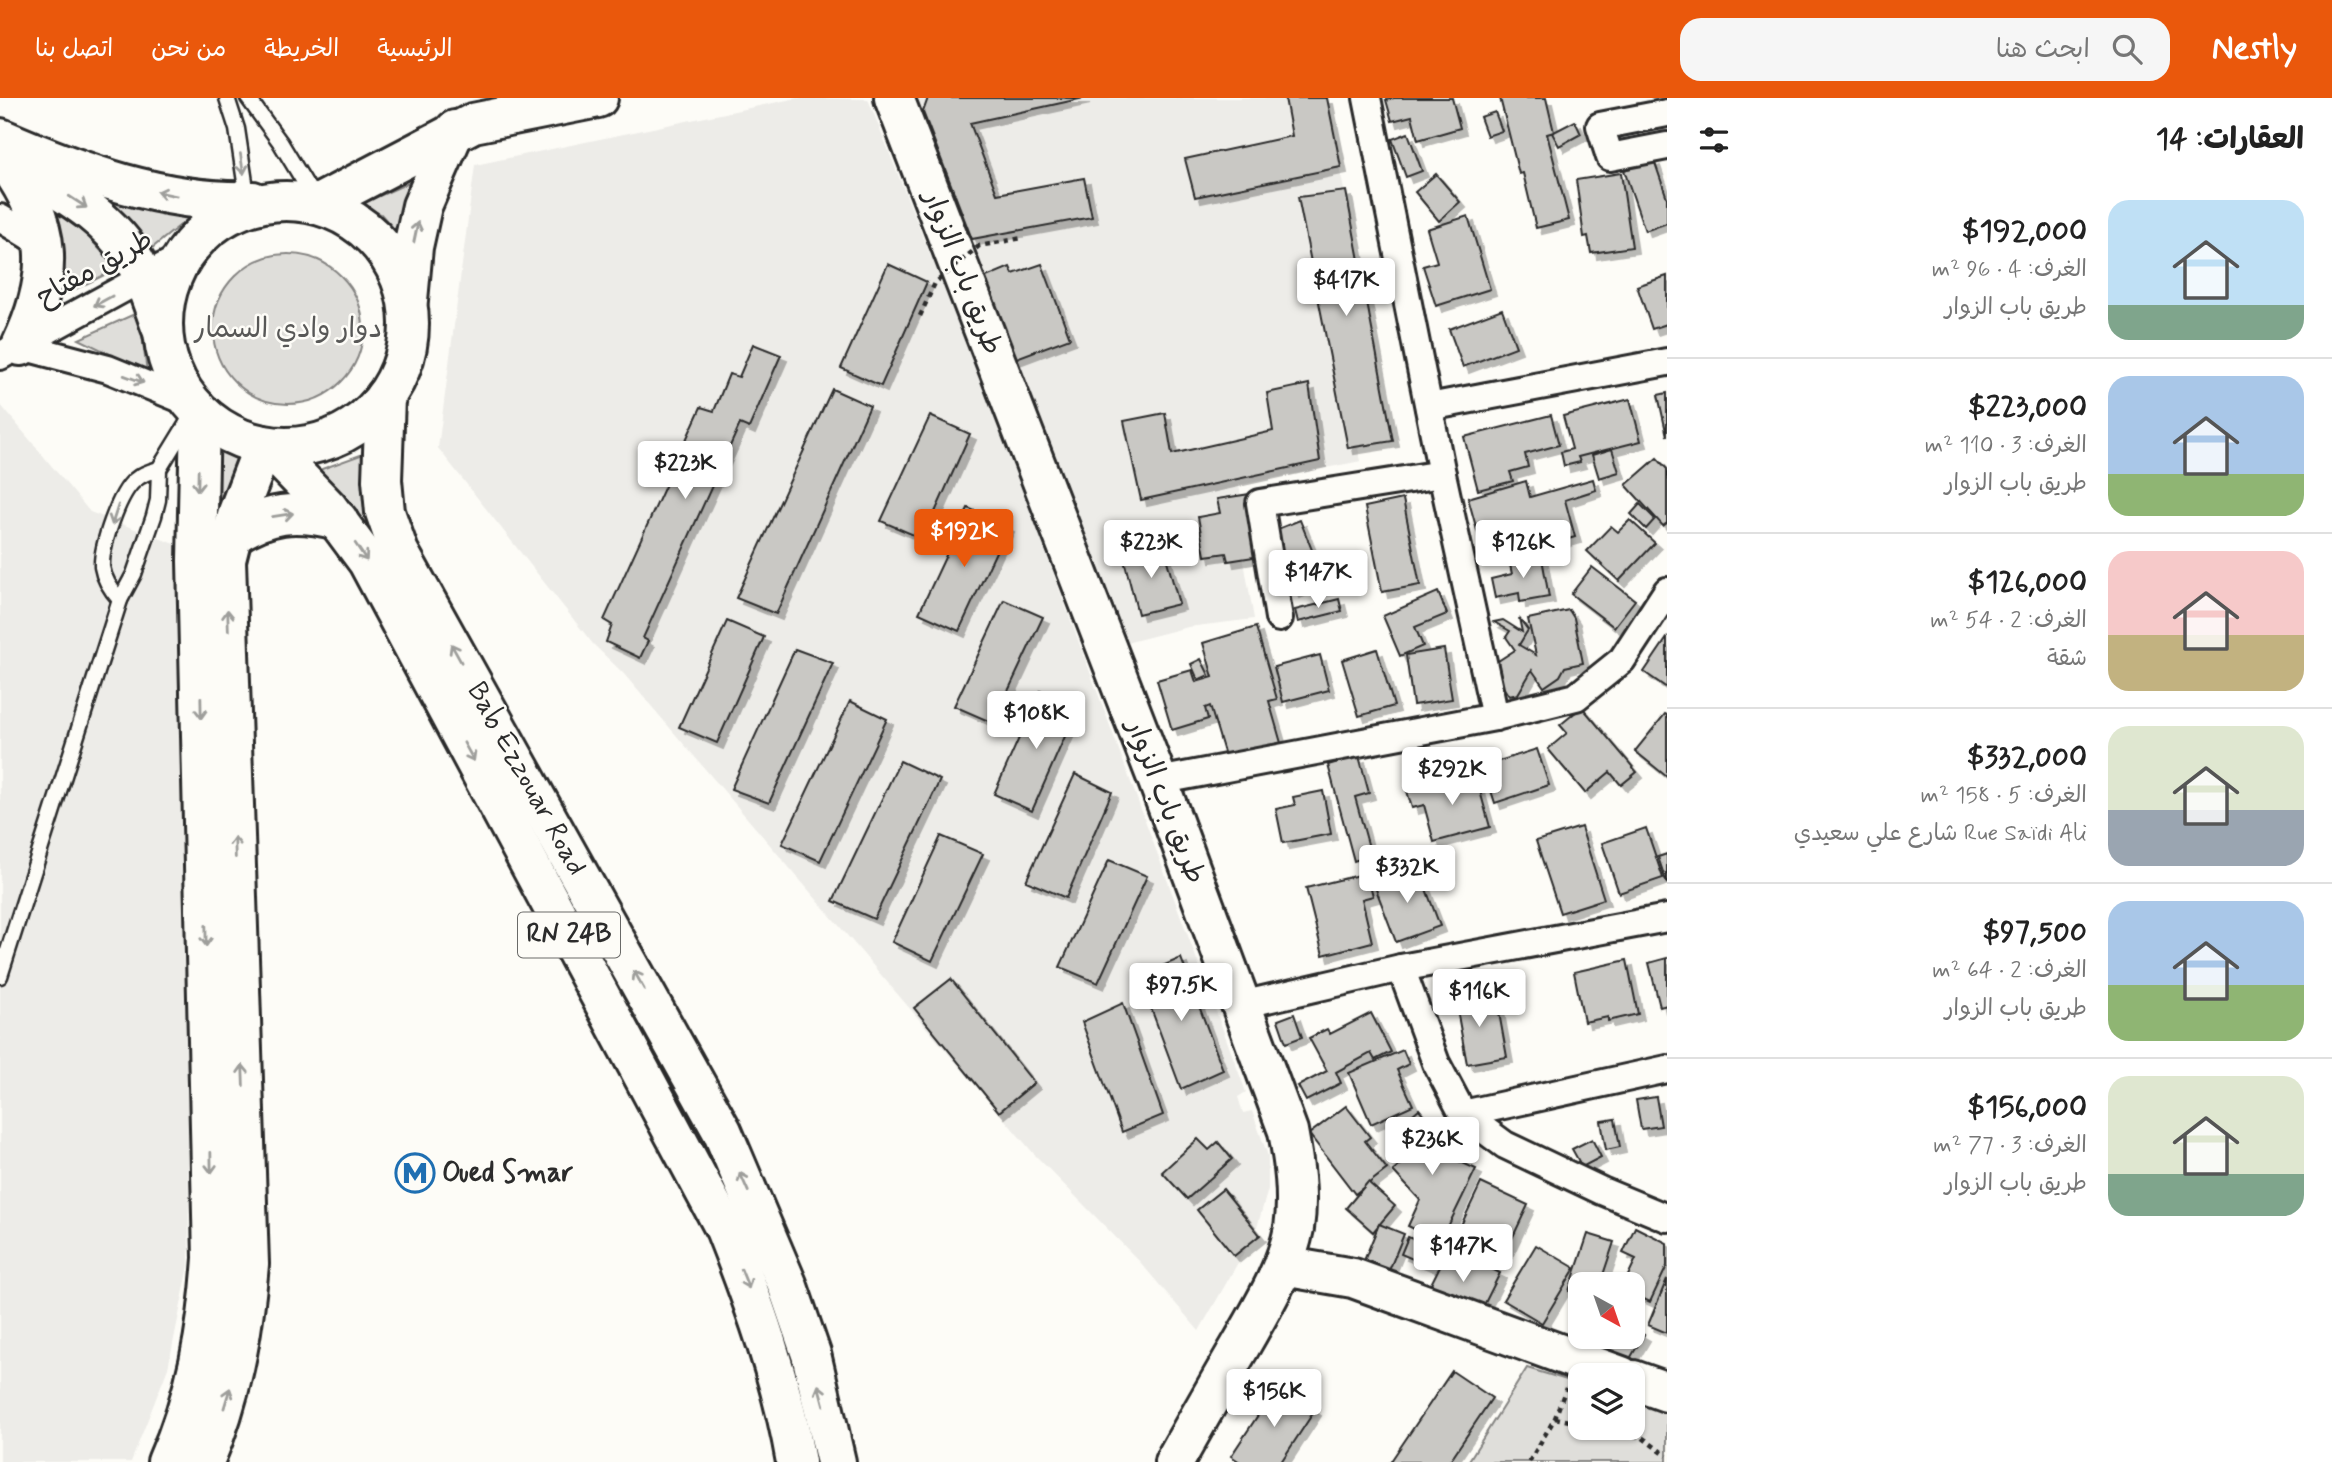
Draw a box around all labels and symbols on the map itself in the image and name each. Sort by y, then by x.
one-way arrow [236,152,249,175]
street label: طريق باب الزوار [913,184,1010,360]
one-way arrow [156,186,179,200]
one-way arrow [68,195,87,210]
one-way arrow [410,221,424,244]
street label: طريق مفتاح [30,222,160,316]
pin: $417K [1297,258,1395,318]
one-way arrow [93,295,114,309]
park label: دوار وادي السمار [193,311,382,348]
one-way arrow [122,373,144,386]
pin: $223K [636,442,734,501]
one-way arrow [191,469,205,492]
one-way arrow [108,504,121,526]
one-way arrow [271,508,293,521]
pin: $192K [915,510,1013,569]
pin: $223K [1102,520,1200,580]
pin: $126K [1474,520,1572,580]
one-way arrow [354,542,369,561]
pin: $147K [1269,550,1367,610]
one-way arrow [221,609,235,632]
one-way arrow [449,644,463,664]
street label: Bab Ezzouar Road [458,676,594,882]
pin: $108K [987,692,1085,751]
one-way arrow [194,697,208,720]
street label: طريق باب الزوار [1116,713,1213,889]
one-way arrow [463,741,476,762]
pin: $292K [1403,748,1501,807]
one-way arrow [229,836,242,859]
pin: $332K [1358,846,1456,905]
road number: RN 24B [518,912,620,958]
one-way arrow [199,924,213,947]
pin: $97.5K [1124,964,1238,1023]
pin: $116K [1430,970,1528,1029]
one-way arrow [632,971,646,991]
one-way arrow [236,1063,249,1086]
pin: $236K [1383,1118,1481,1177]
one-way arrow [205,1152,218,1175]
metro station icon: Oued Smar [394,1152,436,1194]
place label: Oued Smar [442,1155,574,1192]
one-way arrow [737,1171,750,1193]
pin: $147K [1414,1224,1512,1284]
one-way arrow [740,1267,753,1289]
north arrow [1568,1272,1645,1349]
pin: $156K [1225,1370,1323,1429]
one-way arrow [814,1385,827,1407]
one-way arrow [221,1387,234,1409]

